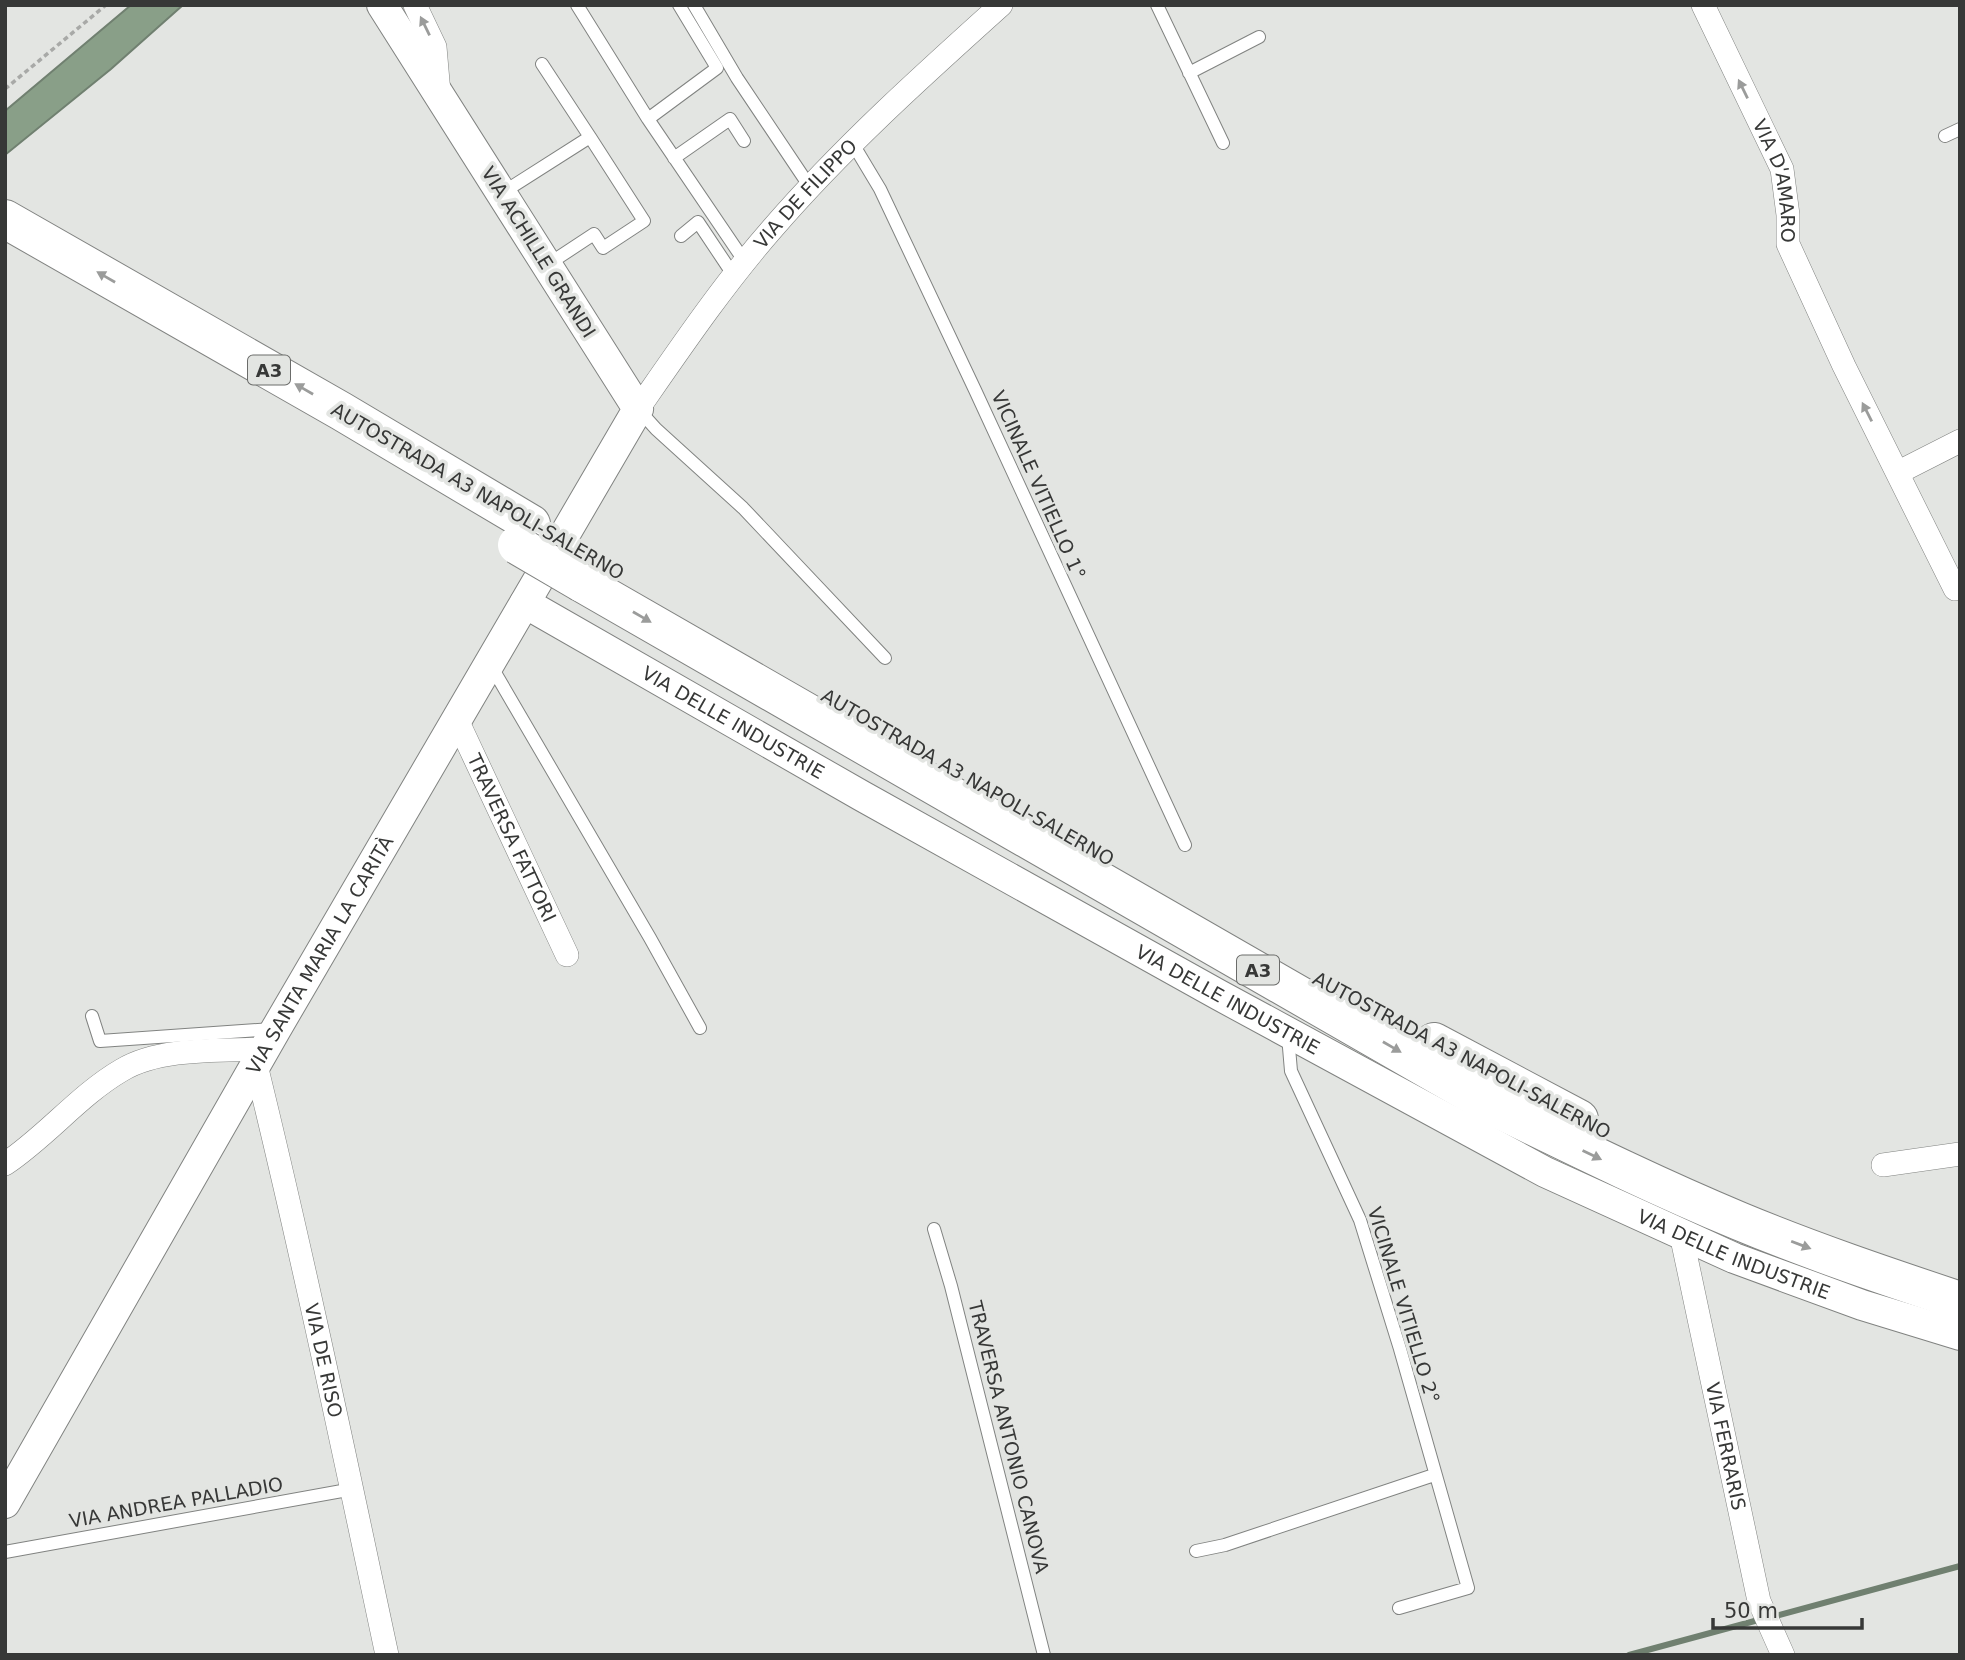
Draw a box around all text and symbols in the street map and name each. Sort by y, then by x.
one-way arrow [419,16,430,36]
one-way arrow [1738,79,1749,99]
street label: VIA D'AMARO [1749,115,1799,243]
street label: VIA DE FILIPPO [749,134,861,253]
street label: VIA ACHILLE GRANDI [477,163,601,341]
one-way arrow [97,271,116,283]
road number: A3 [248,356,290,384]
one-way arrow [294,383,314,395]
street label: VICINALE VITIELLO 1° [987,387,1091,583]
street label: AUTOSTRADA A3 NAPOLI-SALERNO [328,398,628,584]
one-way arrow [1862,401,1874,421]
one-way arrow [632,611,651,623]
street label: VIA DELLE INDUSTRIE [638,661,828,783]
street label: AUTOSTRADA A3 NAPOLI-SALERNO [818,684,1118,870]
street label: TRAVERSA FATTORI [463,749,561,925]
street label: VIA SANTA MARIA LA CARITÀ [242,832,397,1078]
street label: VIA DELLE INDUSTRIE [1132,940,1324,1059]
road number: A3 [1237,956,1279,985]
street label: AUTOSTRADA A3 NAPOLI-SALERNO [1309,967,1615,1143]
one-way arrow [1382,1041,1401,1054]
one-way arrow [1582,1149,1602,1160]
street label: VICINALE VITIELLO 2° [1364,1204,1444,1406]
street label: VIA DELLE INDUSTRIE [1634,1205,1833,1303]
one-way arrow [1790,1240,1811,1251]
street label: TRAVERSA ANTONIO CANOVA [964,1298,1054,1575]
street label: VIA DE RISO [301,1301,347,1419]
street label: VIA FERRARIS [1702,1380,1750,1512]
street label: VIA ANDREA PALLADIO [67,1472,285,1532]
scale bar [1713,1586,1862,1630]
text: 50 m [1724,1599,1778,1623]

